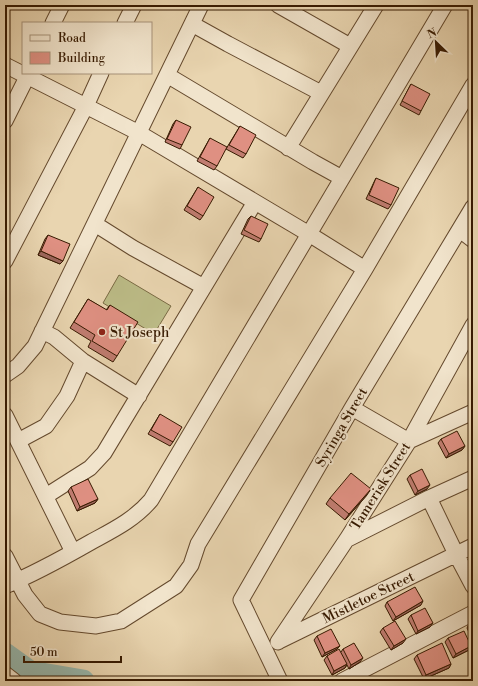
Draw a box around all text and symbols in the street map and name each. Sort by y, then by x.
legend [22,22,152,74]
north arrow [416,22,456,62]
text: N [425,26,439,42]
text: Road [58,31,86,46]
text: Building [57,51,106,66]
place label: St Joseph [110,324,170,342]
marker: St Joseph [97,327,107,337]
street label: Syringa Street [312,384,372,471]
street label: Tamerisk Street [347,439,415,534]
street label: Mistletoe Street [319,568,417,628]
scale bar [24,638,121,664]
text: 50 m [30,645,58,660]

